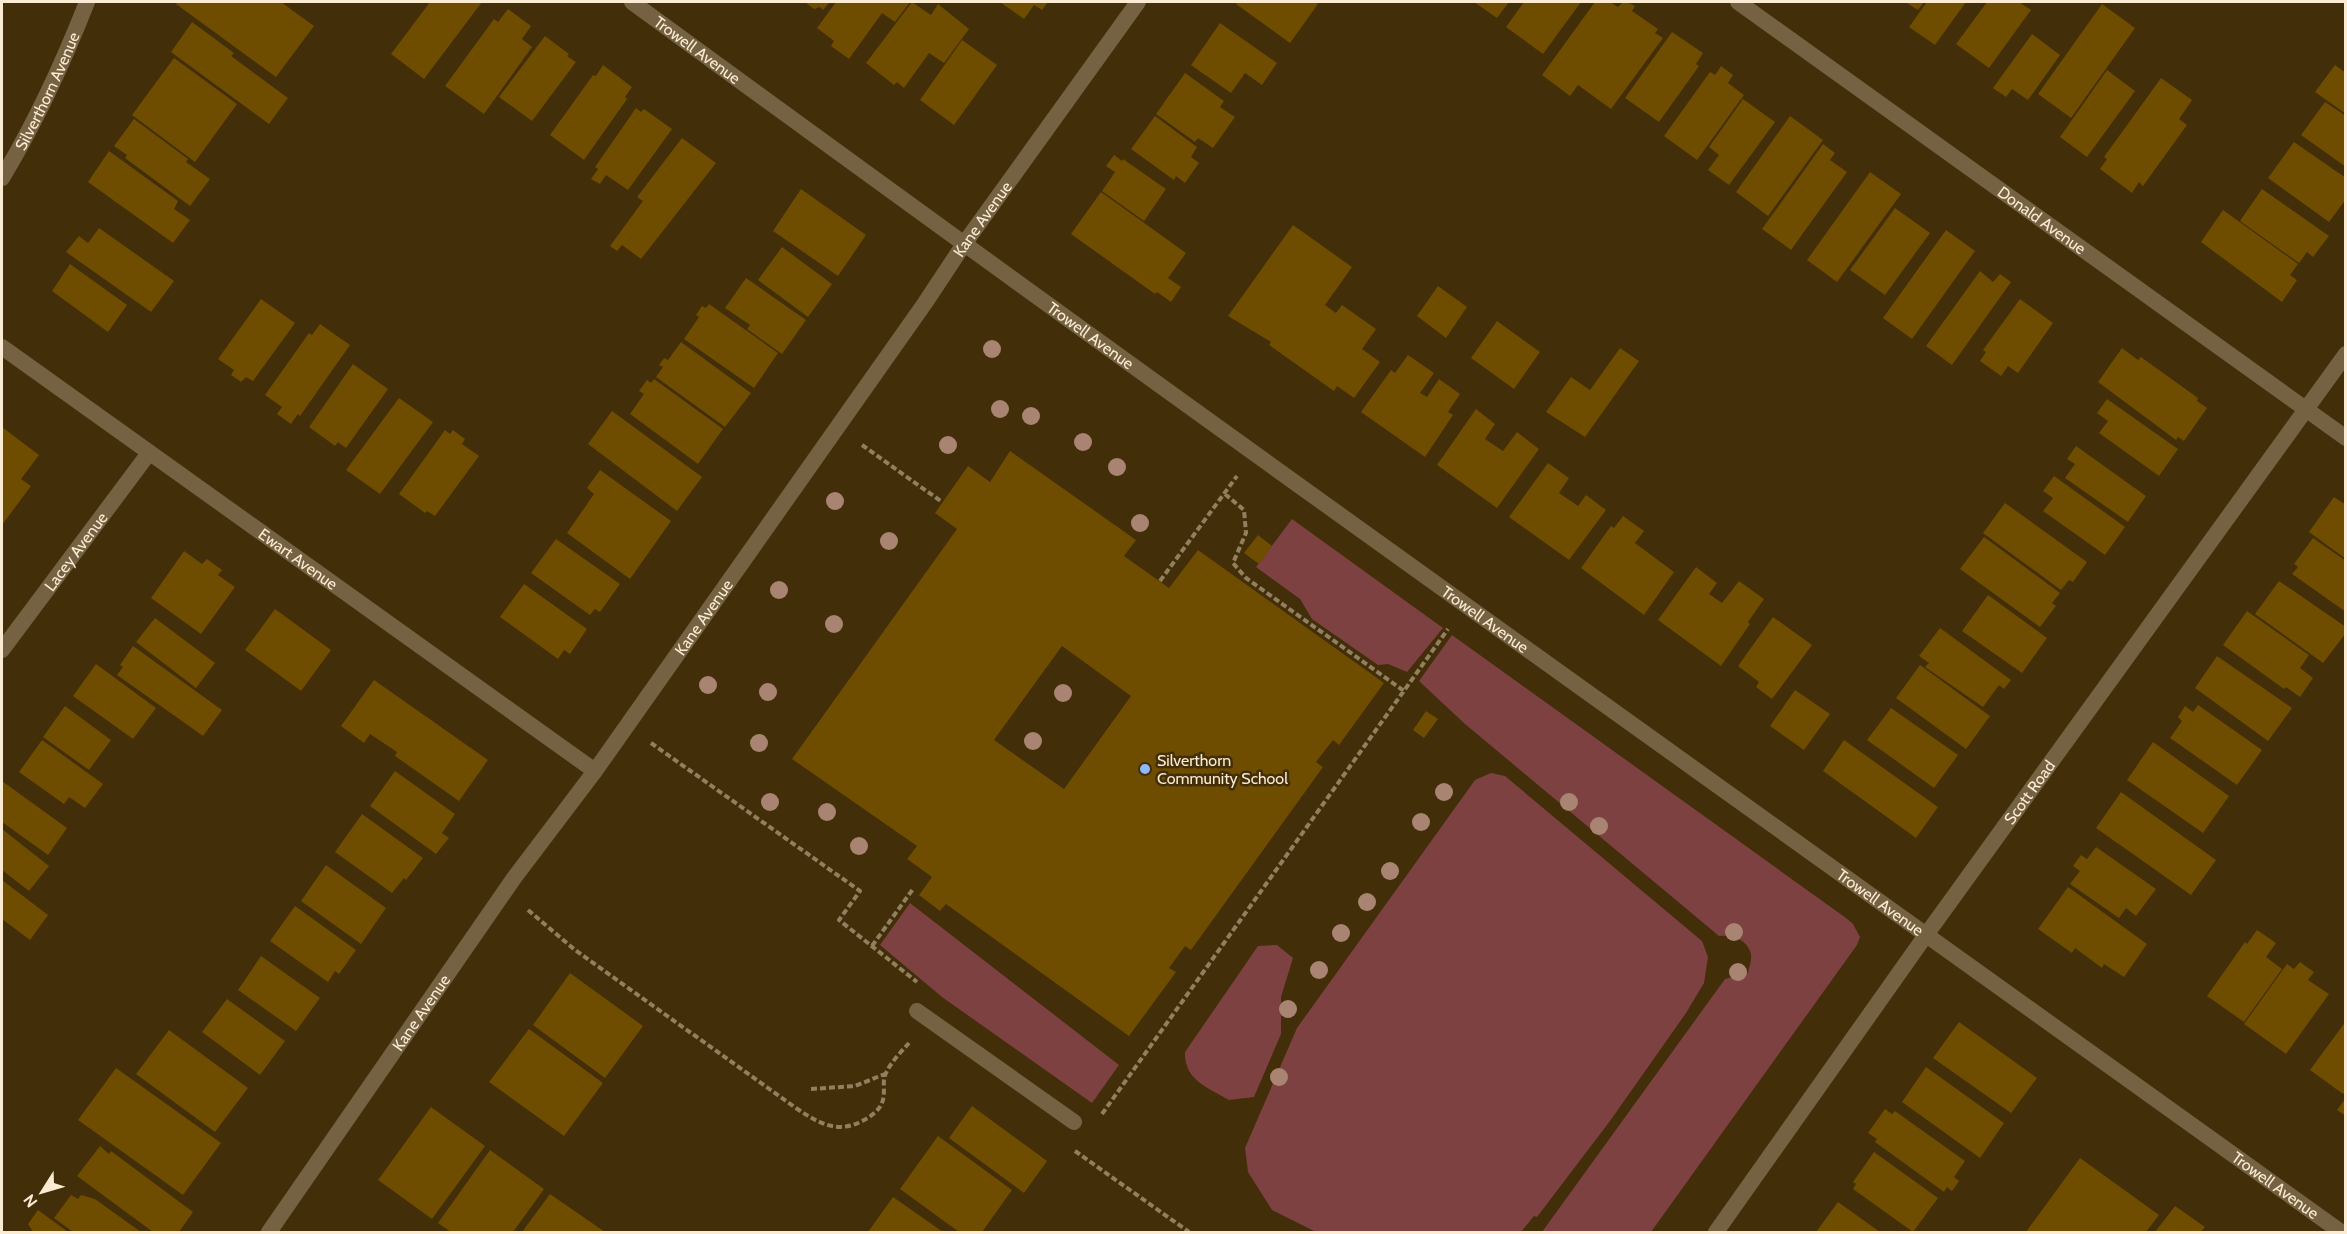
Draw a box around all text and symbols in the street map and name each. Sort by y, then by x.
street label: Trowell Avenue [650,12,744,88]
street label: Silverthorn Avenue [11,29,83,153]
street label: Kane Avenue [949,178,1016,260]
street label: Donald Avenue [1994,182,2090,258]
street label: Trowell Avenue [1044,298,1138,373]
street label: Lacey Avenue [40,508,111,595]
street label: Ewart Avenue [255,524,341,593]
street label: Kane Avenue [670,576,737,659]
street label: Trowell Avenue [1438,582,1532,657]
place label: Silverthorn Community School [1157,751,1288,788]
street label: Scott Road [2000,756,2059,828]
marker: Silverthorn Community School [1138,762,1152,776]
street label: Trowell Avenue [1833,865,1928,940]
street label: Kane Avenue [388,971,454,1054]
street label: Trowell Avenue [2228,1147,2323,1223]
north arrow [12,1162,72,1222]
text: N [19,1190,41,1211]

